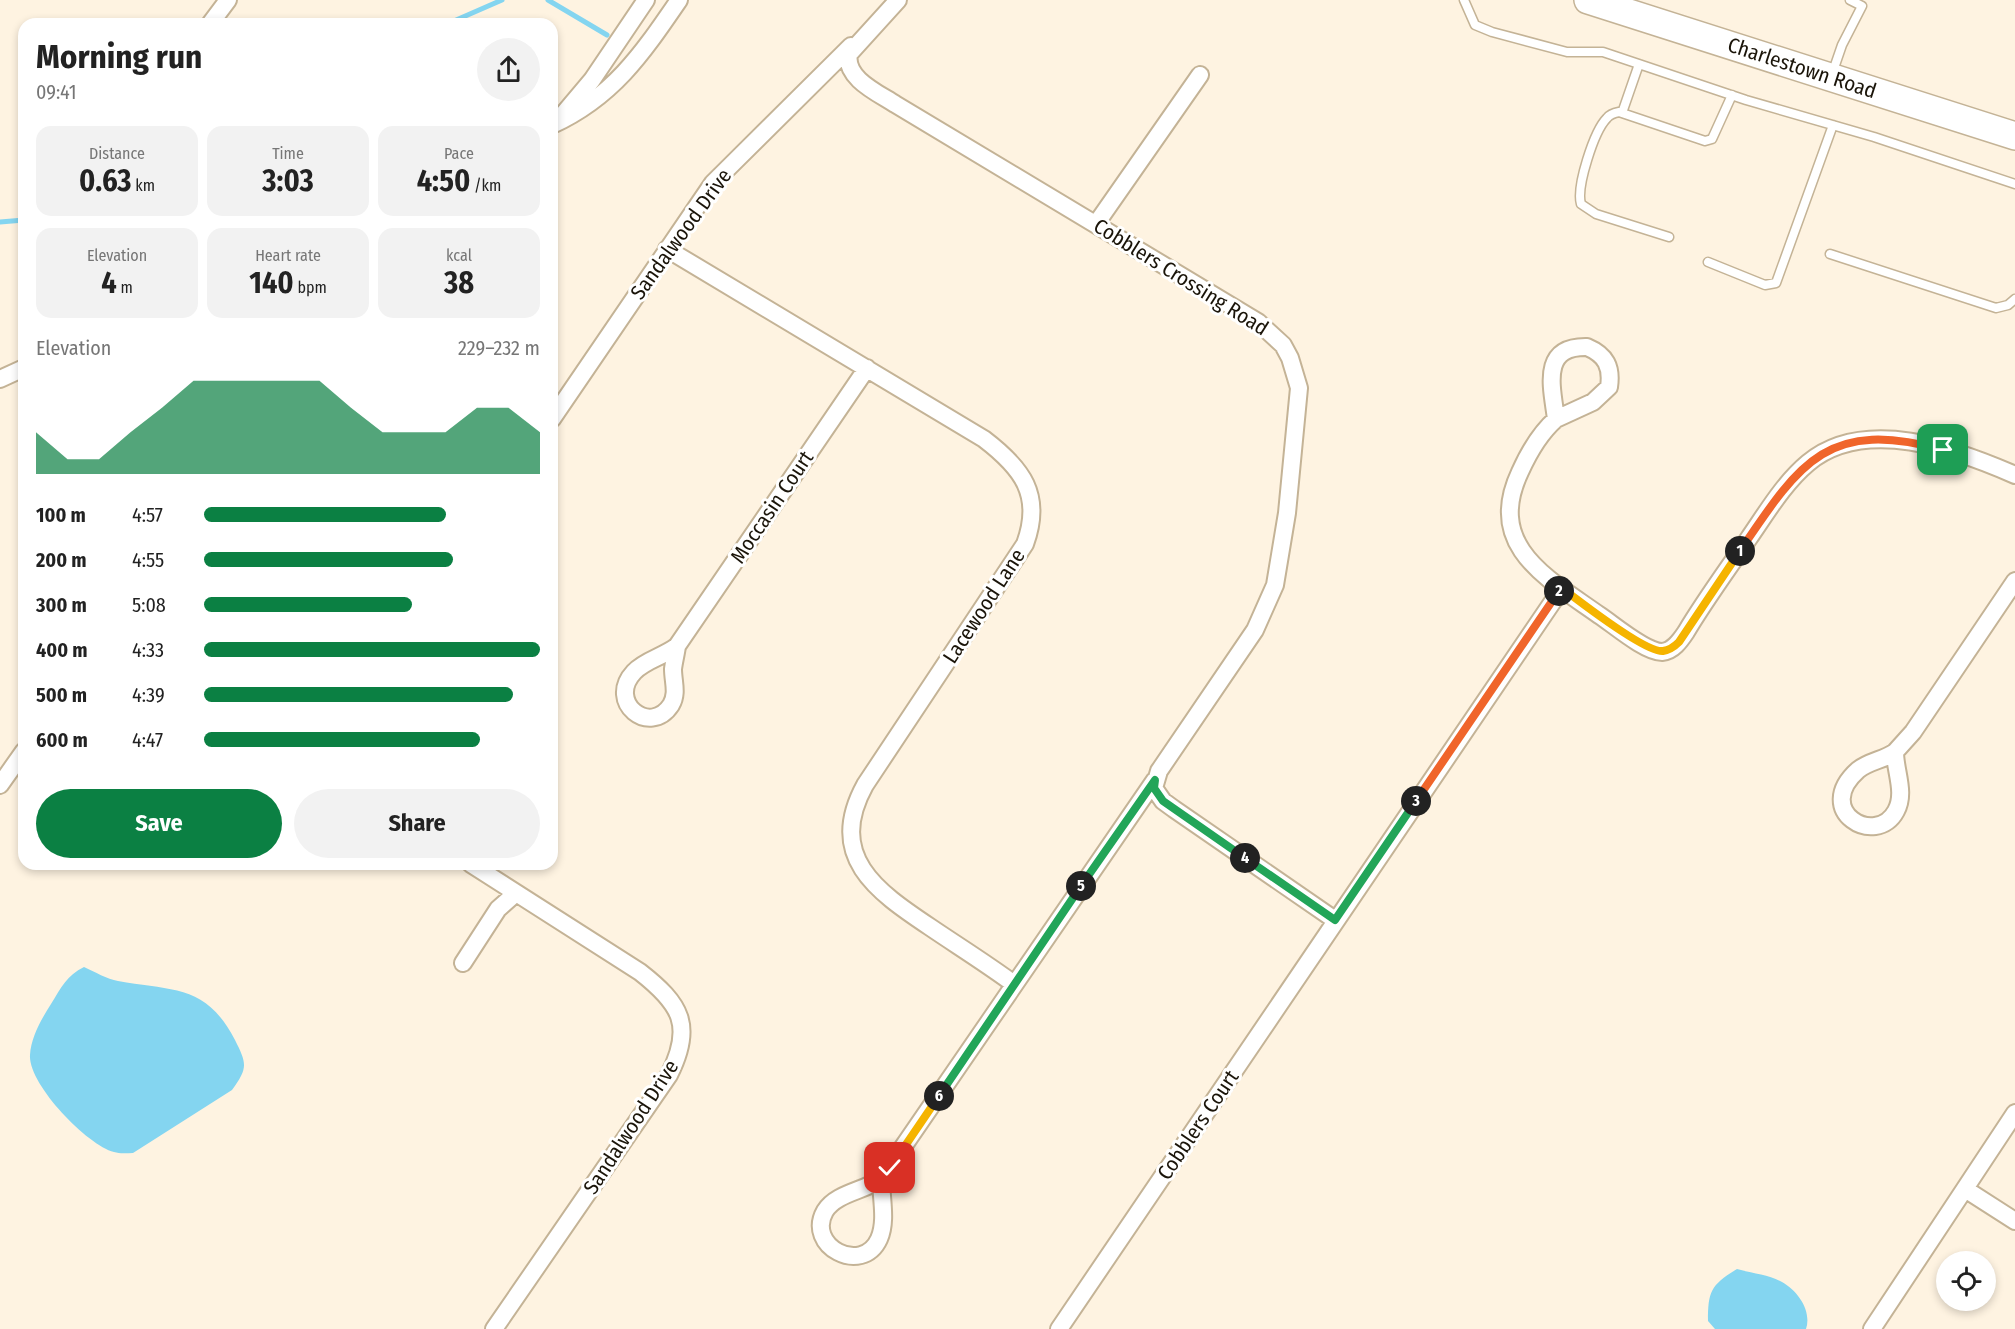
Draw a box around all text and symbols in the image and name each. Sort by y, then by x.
street label: Charlestown Road [1724,32,1880,104]
text: Morning run [36,37,202,77]
button: share [477,38,540,101]
text: 09:41 [36,80,77,104]
text: Distance [89,144,145,163]
text: Time [272,144,304,163]
text: Pace [444,144,474,163]
text: 0.63 [79,163,132,199]
text: 3:03 [262,163,314,199]
text: 4:50 [417,163,470,199]
street label: Sandalwood Drive [625,164,737,304]
text: km [132,176,155,195]
text: /km [470,176,501,195]
street label: Cobblers Crossing Road [1089,213,1273,341]
text: Elevation [87,246,147,265]
text: Heart rate [255,246,321,265]
text: kcal [446,246,472,265]
text: 4 [101,265,117,301]
text: 140 [249,265,294,301]
text: 38 [444,265,474,301]
text: m [117,278,133,297]
text: bpm [294,278,327,297]
text: Elevation [36,336,111,360]
text: 229–232 m [458,336,540,360]
pin [1917,424,1968,475]
icon: arrive [1926,433,1959,466]
street label: Moccasin Court [725,446,819,568]
text: 100 m [36,503,86,527]
text: 4:57 [132,503,163,527]
pin: 1 [1725,536,1755,566]
text: 1 [1737,541,1743,560]
street label: Lacewood Lane [937,544,1031,668]
text: 200 m [36,548,87,572]
text: 4:55 [132,548,164,572]
pin: 2 [1544,576,1574,606]
text: 2 [1555,581,1563,600]
text: 300 m [36,593,87,617]
text: 5:08 [132,593,166,617]
text: 400 m [36,638,88,662]
text: 4:33 [132,638,164,662]
text: 500 m [36,683,87,707]
text: 4:39 [132,683,165,707]
text: 600 m [36,728,88,752]
text: 4:47 [132,728,163,752]
pin: 3 [1401,786,1431,816]
button: Save [36,789,282,858]
button: Share [294,789,540,858]
text: 3 [1412,791,1420,810]
pin: 4 [1230,843,1260,873]
text: 4 [1241,848,1249,867]
pin: 5 [1066,871,1096,901]
text: 5 [1077,876,1085,895]
street label: Sandalwood Drive [578,1055,684,1199]
street label: Cobblers Court [1152,1065,1244,1185]
pin: 6 [924,1081,954,1111]
text: 6 [935,1086,943,1105]
pin [864,1142,915,1193]
icon: check [873,1151,906,1184]
map controls [1936,1251,1996,1311]
button: locate [1936,1251,1996,1311]

